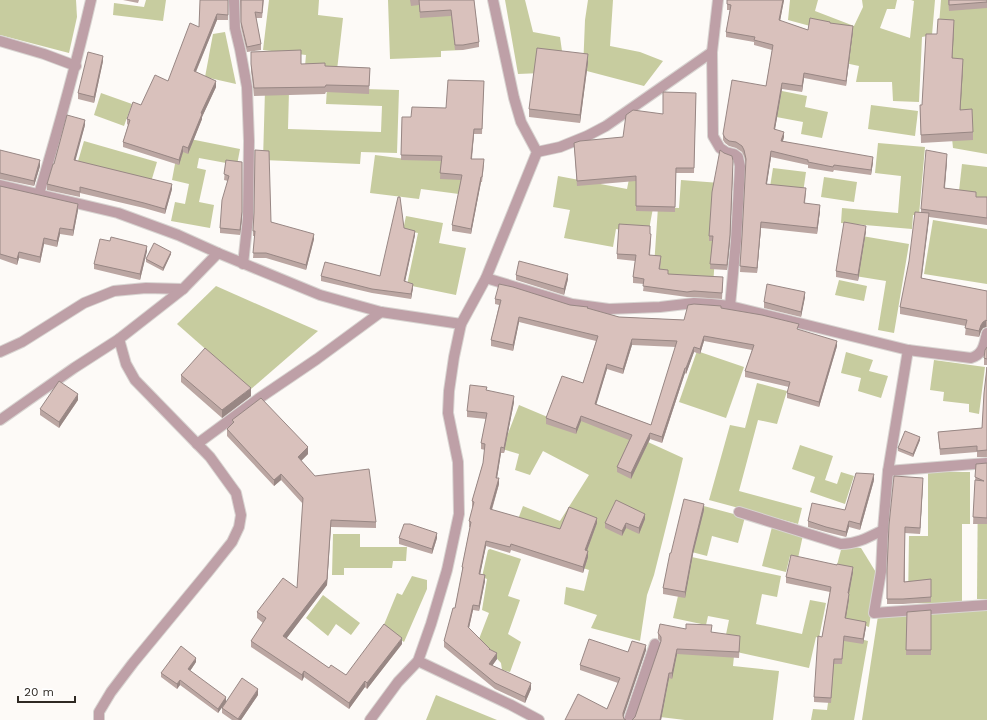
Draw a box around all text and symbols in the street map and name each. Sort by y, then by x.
scale bar [18,678,75,704]
text: 20 m [24,685,54,699]

